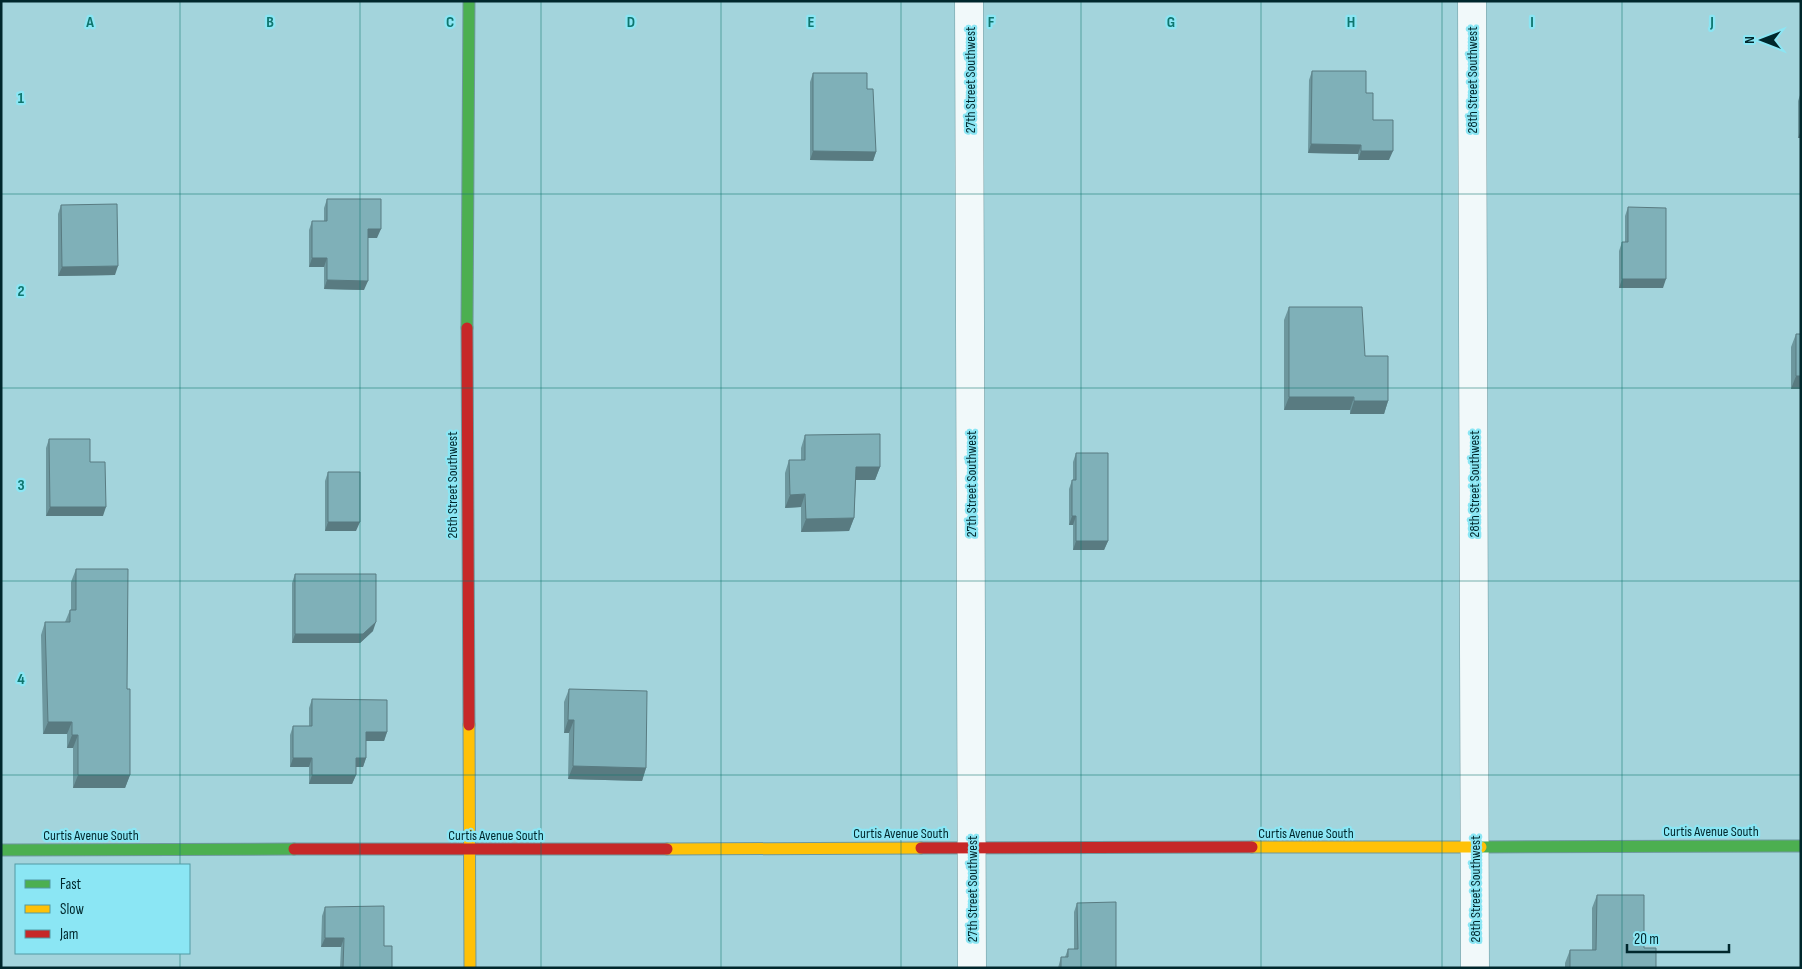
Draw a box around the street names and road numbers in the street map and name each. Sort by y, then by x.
street label: 27th Street Southwest [962,27,979,133]
street label: 28th Street Southwest [1464,27,1481,133]
street label: 27th Street Southwest [963,431,980,537]
street label: 28th Street Southwest [1466,431,1483,537]
street label: 26th Street Southwest [444,432,461,538]
street label: Curtis Avenue South [1663,823,1759,840]
street label: Curtis Avenue South [853,825,949,842]
street label: Curtis Avenue South [1258,825,1354,842]
street label: Curtis Avenue South [43,827,139,844]
street label: Curtis Avenue South [448,827,544,844]
street label: 27th Street Southwest [964,836,981,942]
street label: 28th Street Southwest [1467,836,1484,942]

